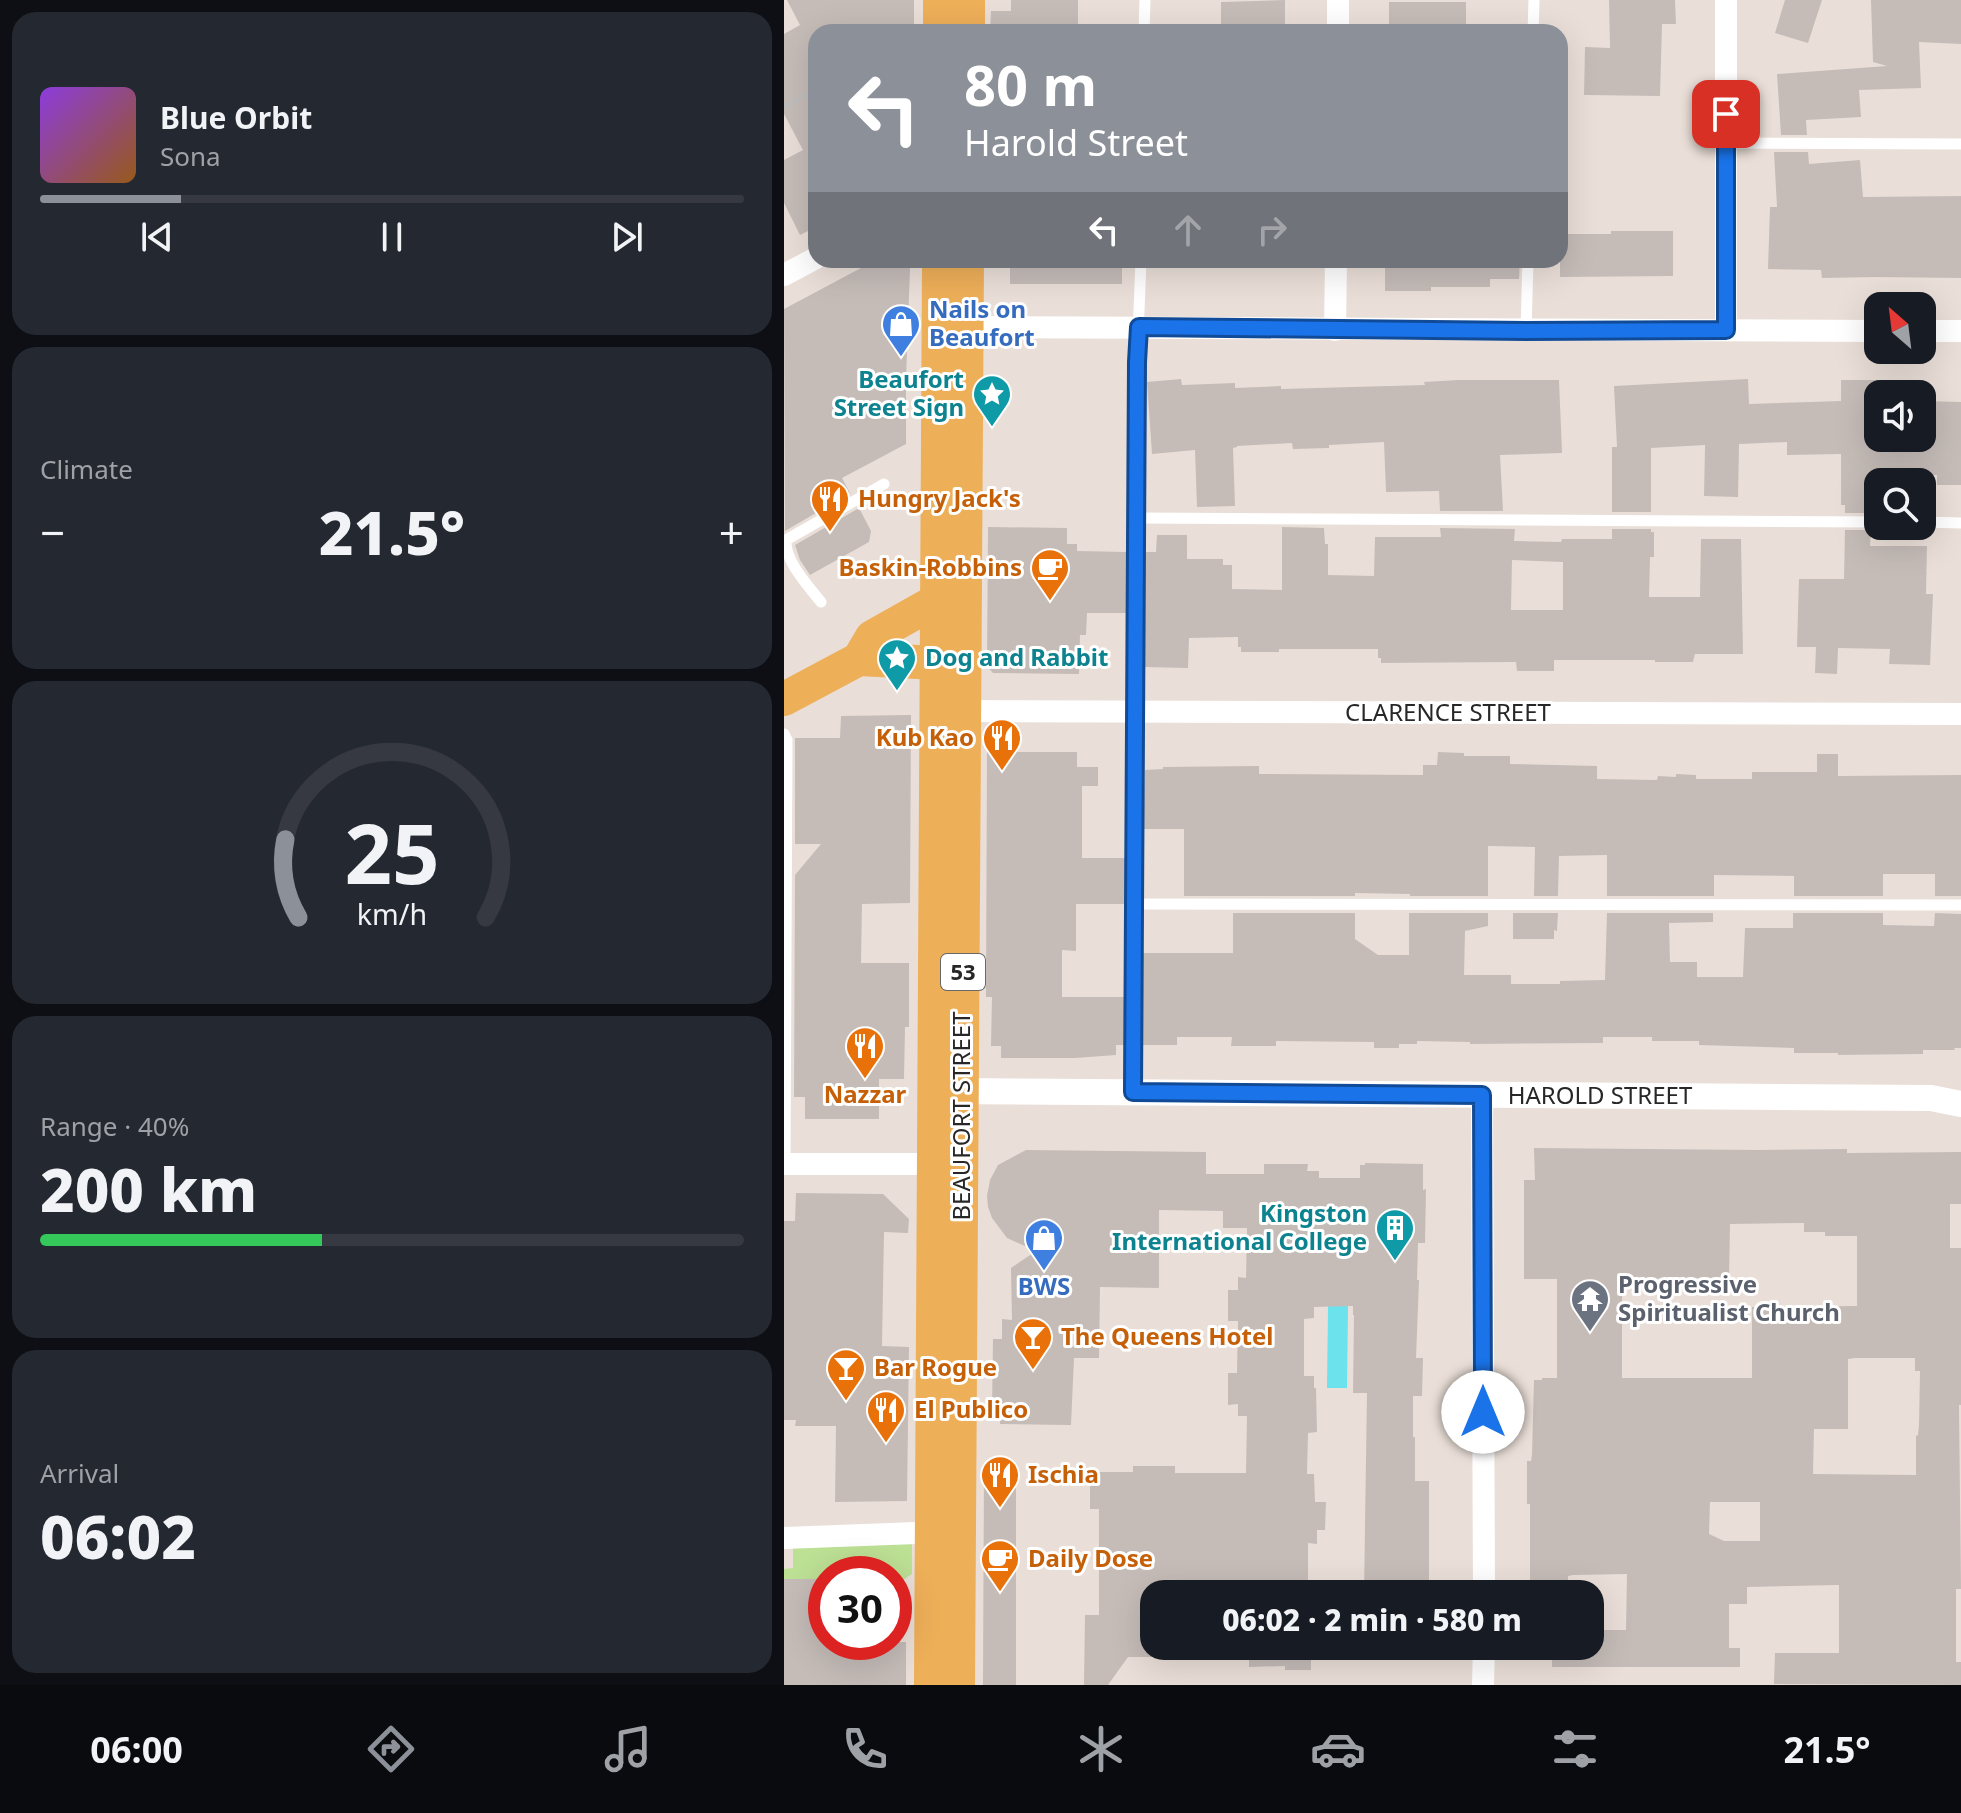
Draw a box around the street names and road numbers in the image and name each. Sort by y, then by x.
street label: CLARENCE STREET [1345,695,1552,728]
road number: 53 [941,954,985,990]
street label: BEAUFORT STREET [944,1011,977,1221]
street label: HAROLD STREET [1508,1078,1693,1111]

